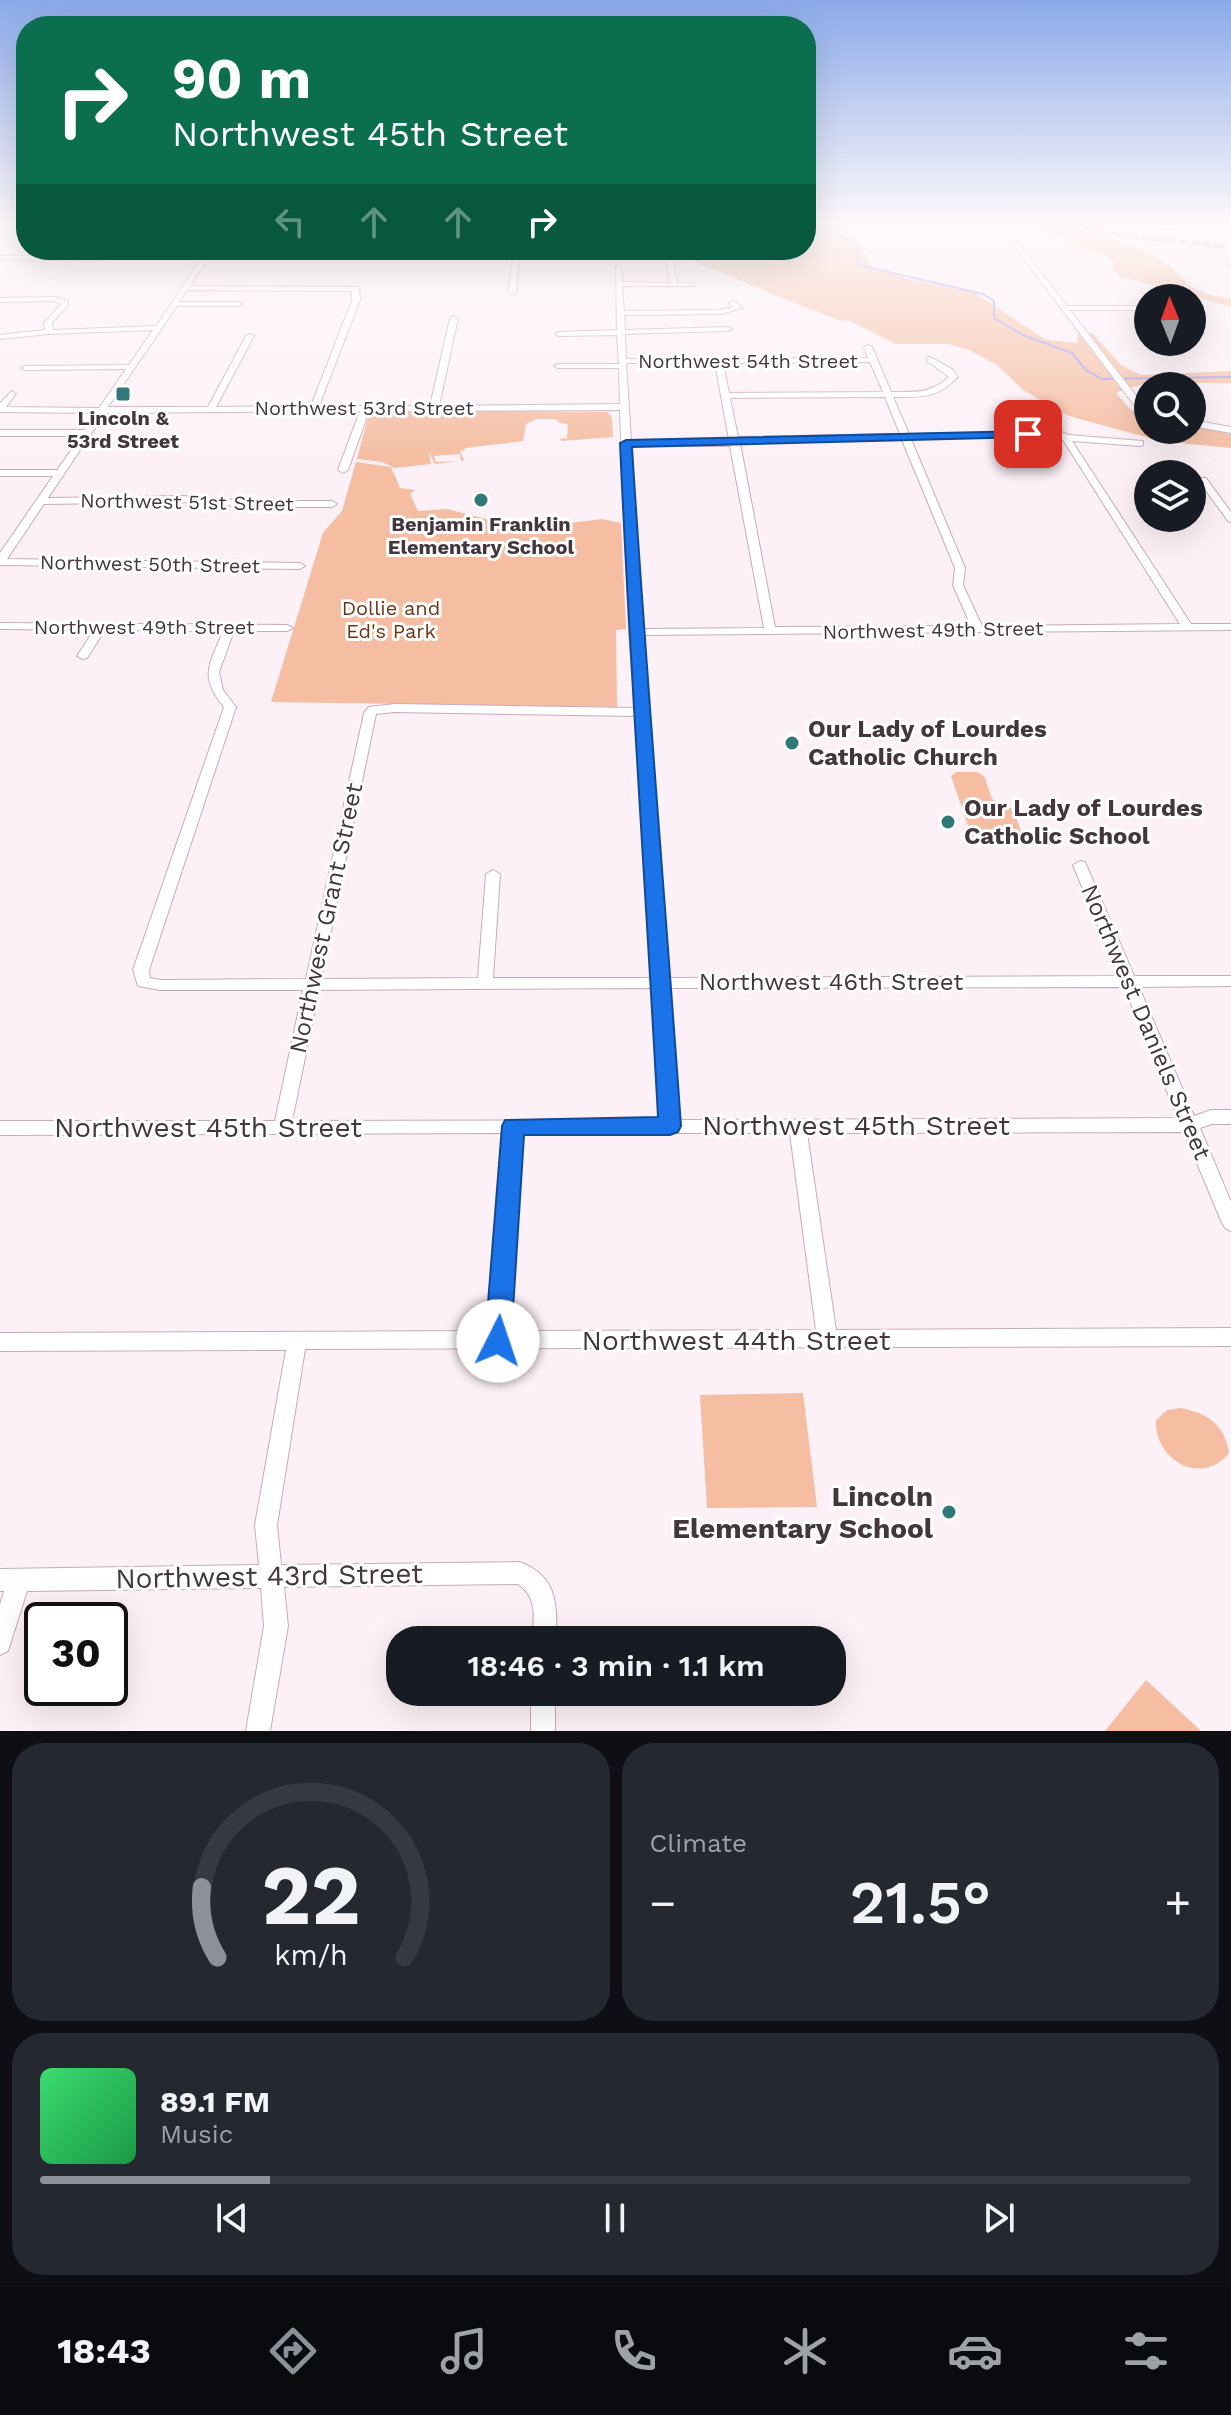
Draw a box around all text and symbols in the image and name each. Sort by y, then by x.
text: 90 m [172,46,311,112]
icon: right [40,48,144,152]
text: Northwest 45th Street [172,113,568,155]
icon: left [268,200,312,244]
icon: ahead [352,200,396,244]
icon: ahead [436,200,480,244]
icon: right [520,200,564,244]
north arrow [1134,284,1206,356]
map controls [1134,284,1206,532]
street label: Northwest 54th Street [638,349,859,373]
button: search [1134,372,1206,444]
marker: Lincoln & 53rd Street [114,385,132,403]
street label: Northwest 53rd Street [254,396,474,420]
pin [994,400,1062,468]
place label: Lincoln & 53rd Street [67,406,179,453]
icon: arrive [1006,412,1050,456]
button: layers [1134,460,1206,532]
street label: Northwest 51st Street [80,488,295,516]
marker: Benjamin Franklin Elementary School [472,491,490,509]
place label: Benjamin Franklin Elementary School [388,512,575,559]
street label: Northwest 50th Street [40,550,261,578]
park label: Dollie and Ed's Park [342,596,440,643]
street label: Northwest 49th Street [34,615,255,639]
street label: Northwest 49th Street [822,616,1044,644]
place label: Our Lady of Lourdes Catholic Church [808,715,1047,771]
marker: Our Lady of Lourdes Catholic Church [783,734,801,752]
street label: Northwest Grant Street [284,780,368,1056]
place label: Our Lady of Lourdes Catholic School [964,794,1203,850]
marker: Our Lady of Lourdes Catholic School [939,813,957,831]
street label: Northwest Daniels Street [1075,880,1217,1164]
street label: Northwest 46th Street [699,968,963,996]
street label: Northwest 45th Street [702,1109,1010,1142]
street label: Northwest 45th Street [54,1111,362,1144]
position arrow [456,1299,540,1383]
street label: Northwest 44th Street [582,1324,891,1357]
place label: Lincoln Elementary School [672,1480,934,1545]
marker: Lincoln Elementary School [940,1503,958,1521]
street label: Northwest 43rd Street [115,1557,423,1595]
speed limit sign: 30 [24,1602,128,1706]
text: 18:46 · 3 min · 1.1 km [467,1648,765,1683]
text: Climate [650,1828,747,1858]
text: 22 [261,1847,360,1944]
text: 21.5° [850,1867,991,1938]
text: − [650,1877,676,1929]
text: + [1164,1877,1191,1929]
text: km/h [274,1938,348,1972]
text: 89.1 FM [160,2084,270,2119]
text: Music [160,2119,233,2149]
icon: previous [210,2196,254,2240]
icon: pause [593,2196,637,2240]
icon: next [977,2196,1021,2240]
icon: directions [265,2323,321,2379]
icon: music [436,2323,492,2379]
icon: phone [606,2323,662,2379]
icon: climate [777,2323,833,2379]
icon: car [947,2323,1003,2379]
icon: filters [1118,2323,1174,2379]
text: 18:43 [57,2330,151,2372]

